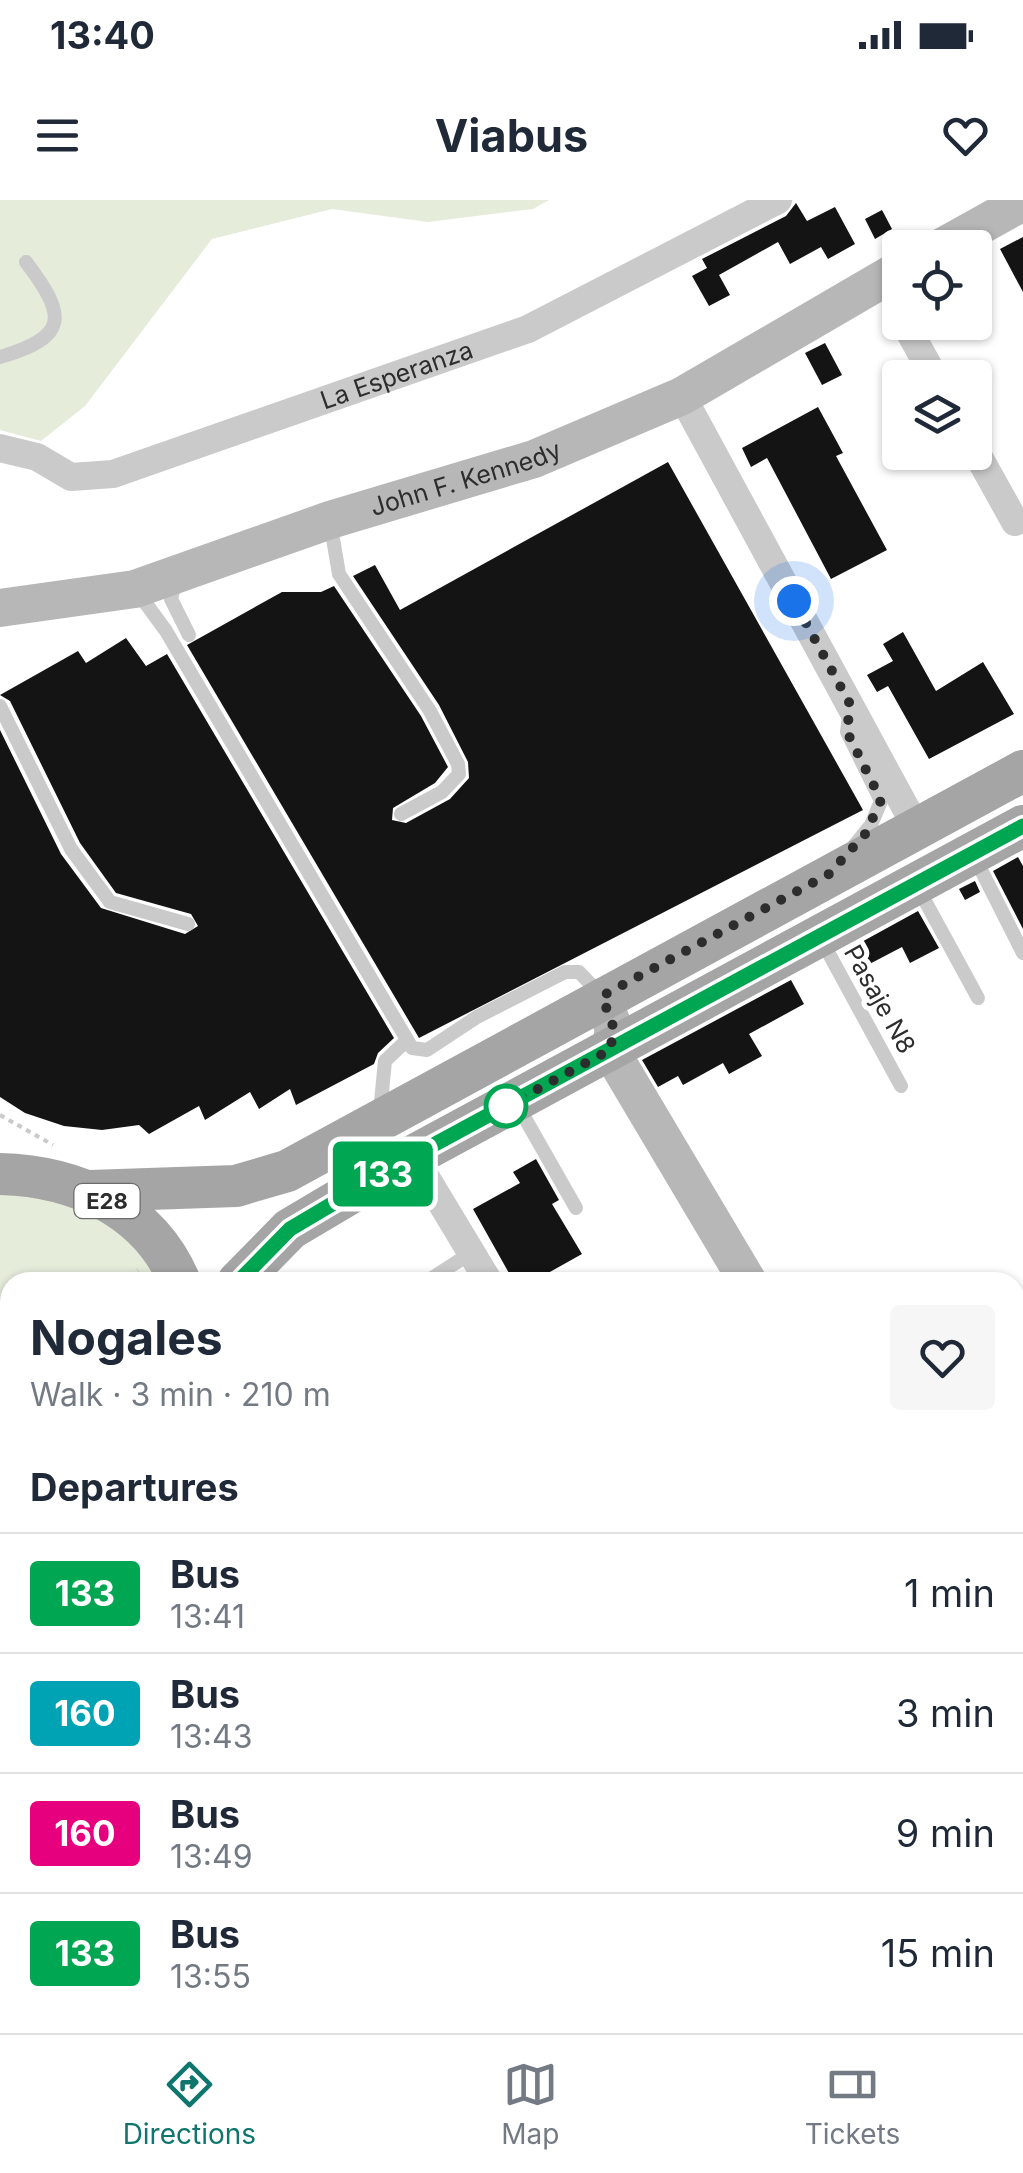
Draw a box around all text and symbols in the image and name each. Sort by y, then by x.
text: 13:40 [50,12,155,58]
icon: menu [30,108,85,163]
text: Viabus [435,108,588,163]
icon: heart [938,108,993,163]
map controls [882,230,992,470]
button: locate [882,230,992,340]
street label: La Esperanza [316,334,477,415]
button: layers [882,360,992,470]
street label: John F. Kennedy [367,434,566,522]
your location [769,576,819,626]
street label: Pasaje N8 [838,940,922,1058]
unlabelled marker [485,1085,527,1127]
line badge: 133 [326,1142,440,1206]
text: 133 [353,1153,413,1195]
road number: E28 [74,1184,140,1218]
button: heart [890,1305,995,1410]
text: Nogales [30,1308,223,1367]
text: Walk · 3 min · 210 m [30,1375,331,1414]
text: Departures [30,1464,239,1510]
text: Bus [170,1551,240,1597]
text: 1 min [904,1570,995,1616]
text: 133 [55,1572,115,1614]
text: 13:41 [170,1597,245,1636]
text: Bus [170,1671,240,1717]
text: 3 min [896,1690,995,1736]
text: 160 [54,1692,116,1734]
text: 13:43 [170,1717,252,1756]
text: Bus [170,1791,240,1837]
text: 9 min [896,1810,995,1856]
text: 160 [54,1812,116,1854]
text: 13:49 [170,1837,253,1876]
text: Bus [170,1911,240,1957]
text: 15 min [881,1930,995,1976]
text: 133 [55,1932,115,1974]
text: 13:55 [170,1957,251,1996]
tab: Directions [123,2057,256,2151]
tab: Map [501,2057,560,2151]
tab: Tickets [805,2057,900,2151]

